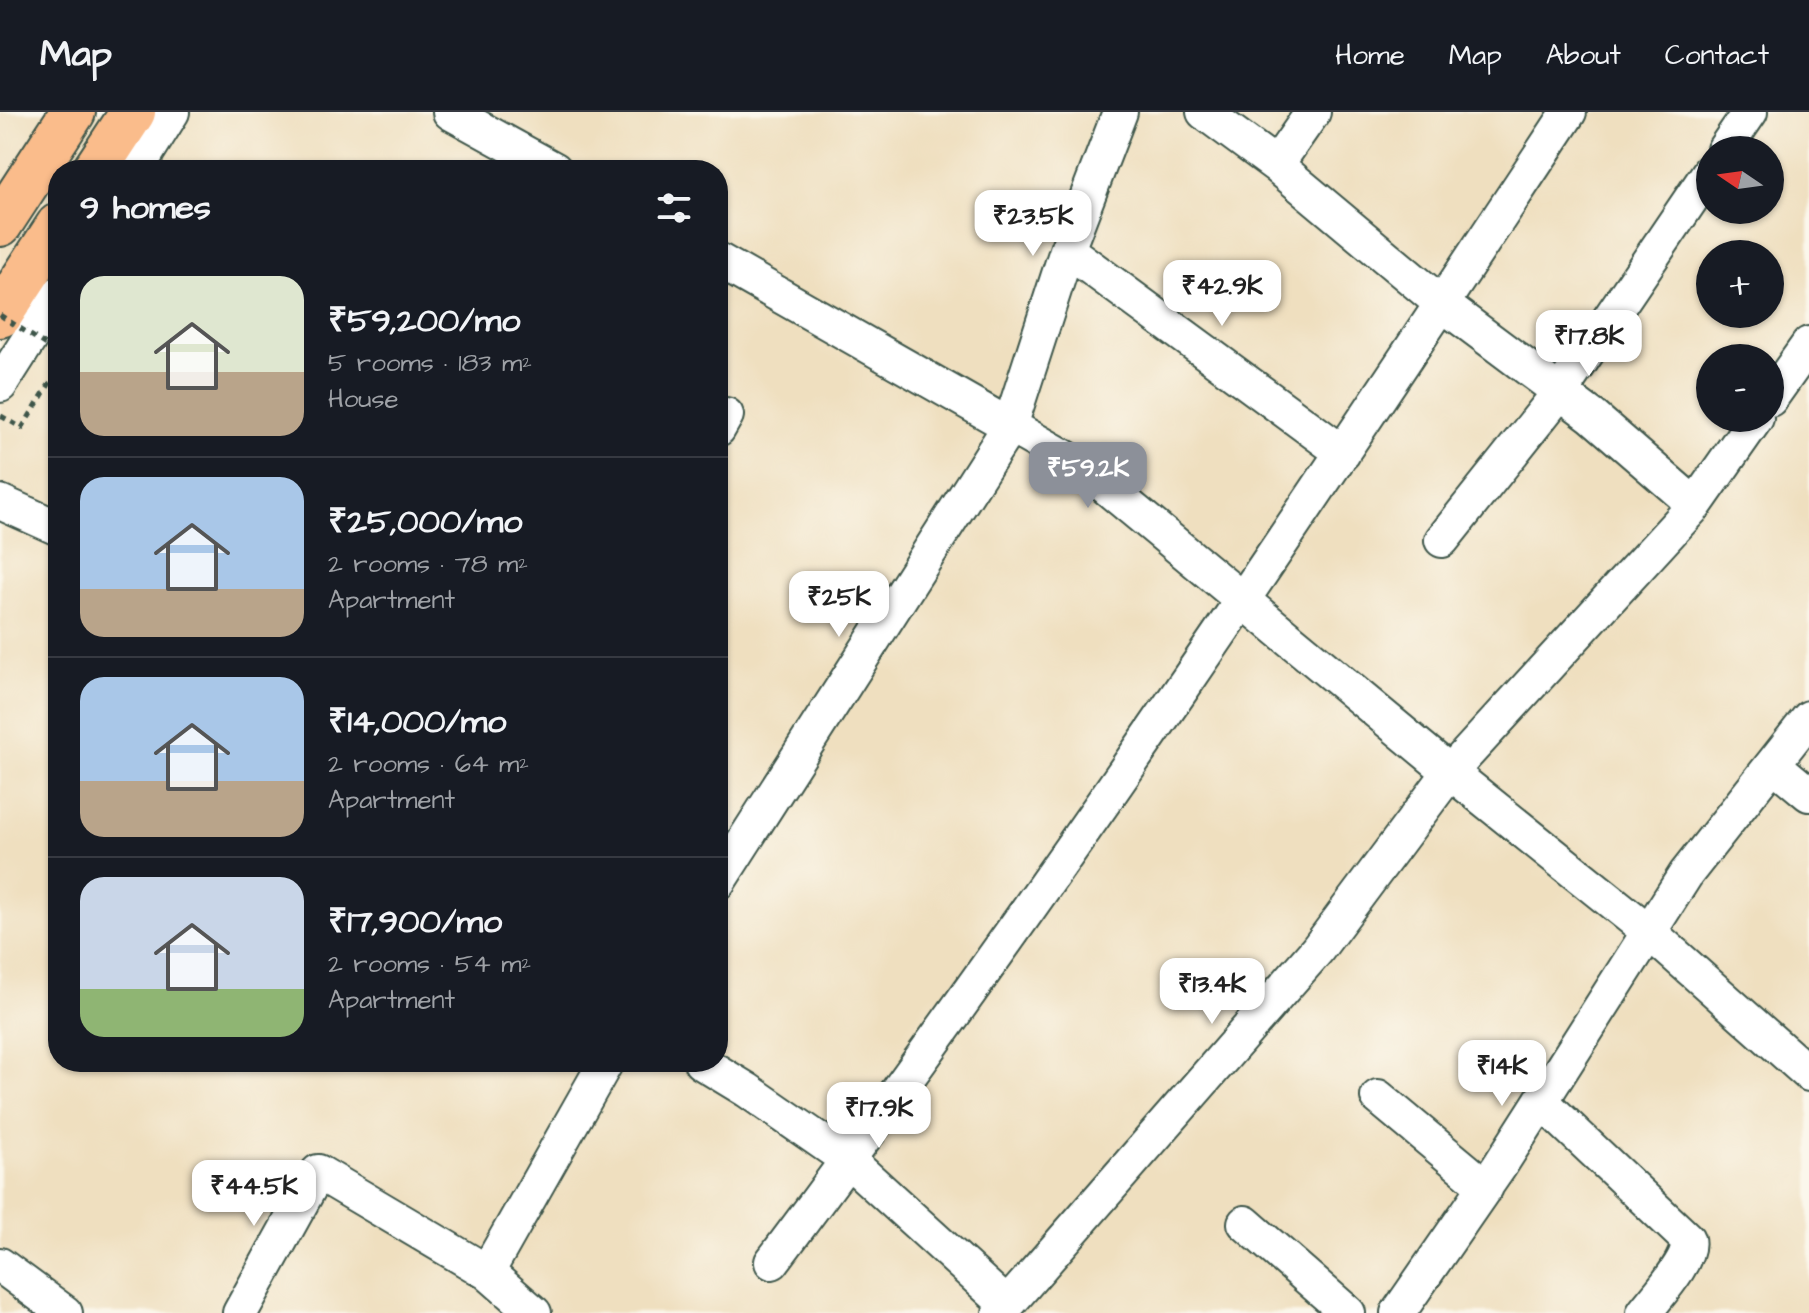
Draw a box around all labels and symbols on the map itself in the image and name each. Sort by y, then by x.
north arrow [1696,136,1784,224]
pin: ₹23.5K [968,190,1098,258]
pin: ₹42.9K [1157,260,1287,328]
pin: ₹17.8K [1524,310,1654,378]
pin: ₹59.2K [1023,442,1153,510]
pin: ₹25K [792,571,886,639]
pin: ₹13.4K [1147,958,1277,1026]
pin: ₹14K [1455,1040,1549,1108]
pin: ₹17.9K [814,1082,944,1150]
pin: ₹44.5K [189,1160,319,1228]

